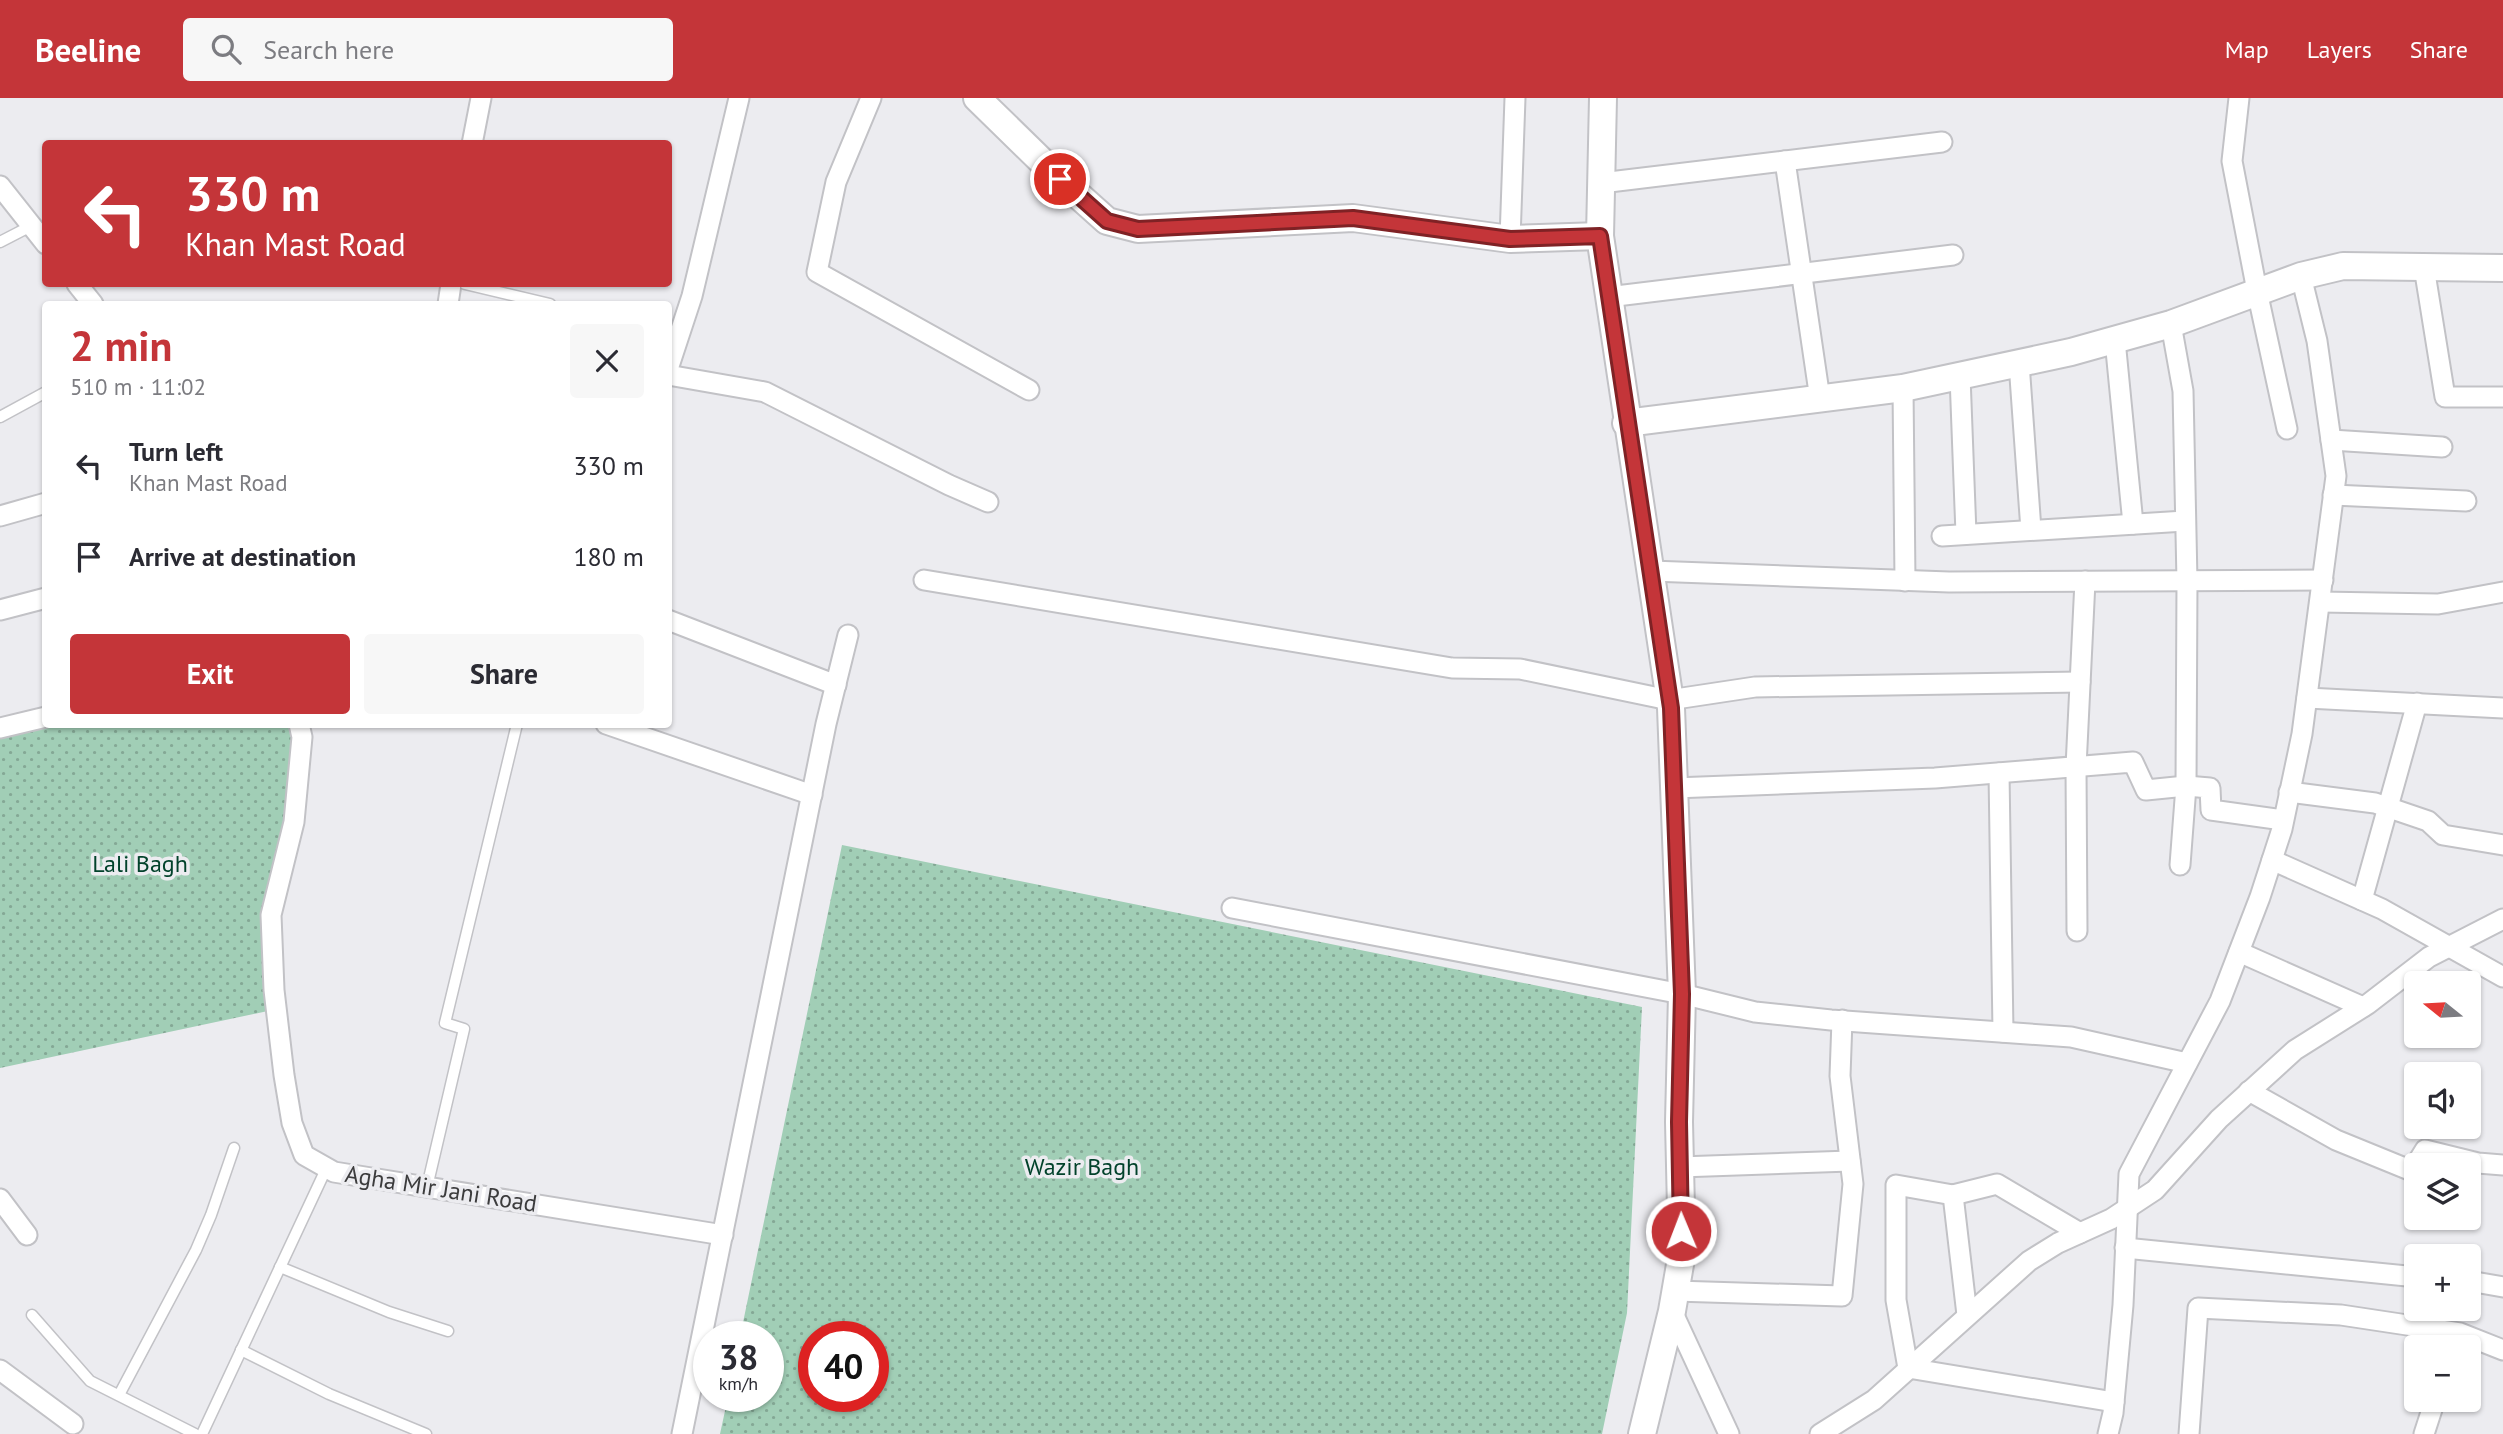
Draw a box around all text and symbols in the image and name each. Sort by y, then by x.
search box [183,18,673,81]
text: Beeline [35,28,141,71]
icon: search [207,30,245,68]
text: Search here [263,33,394,66]
text: Map [2225,34,2269,65]
text: Layers [2307,34,2372,65]
text: Share [2410,34,2468,65]
pin [1030,149,1090,209]
icon: arrive [1041,160,1079,198]
text: 330 m [185,161,320,225]
icon: left [70,168,161,259]
text: Khan Mast Road [185,223,406,265]
text: 2 min [70,318,172,373]
button: close [570,324,644,398]
text: 510 m · 11:02 [70,372,206,401]
text: Turn left [129,435,223,468]
icon: left [70,447,108,485]
text: 330 m [573,449,644,482]
text: Khan Mast Road [129,468,288,497]
icon: arrive [70,538,108,576]
text: Arrive at destination [129,540,356,573]
text: 180 m [573,540,644,573]
button: Exit [70,634,350,714]
button: Share [364,634,644,714]
park label: Lali Bagh [92,848,188,879]
north arrow [2404,971,2482,1048]
map controls [2404,971,2481,1412]
button: sound [2404,1062,2481,1139]
park label: Wazir Bagh [1025,1151,1139,1182]
button: layers [2404,1153,2481,1230]
street label: Agha Mir Jani Road [343,1158,539,1219]
position arrow [1644,1194,1718,1268]
button: + [2404,1244,2481,1321]
speed limit sign: 40 [798,1321,889,1412]
text: 38 [719,1334,758,1380]
button: − [2404,1335,2481,1412]
text: km/h [719,1372,758,1395]

